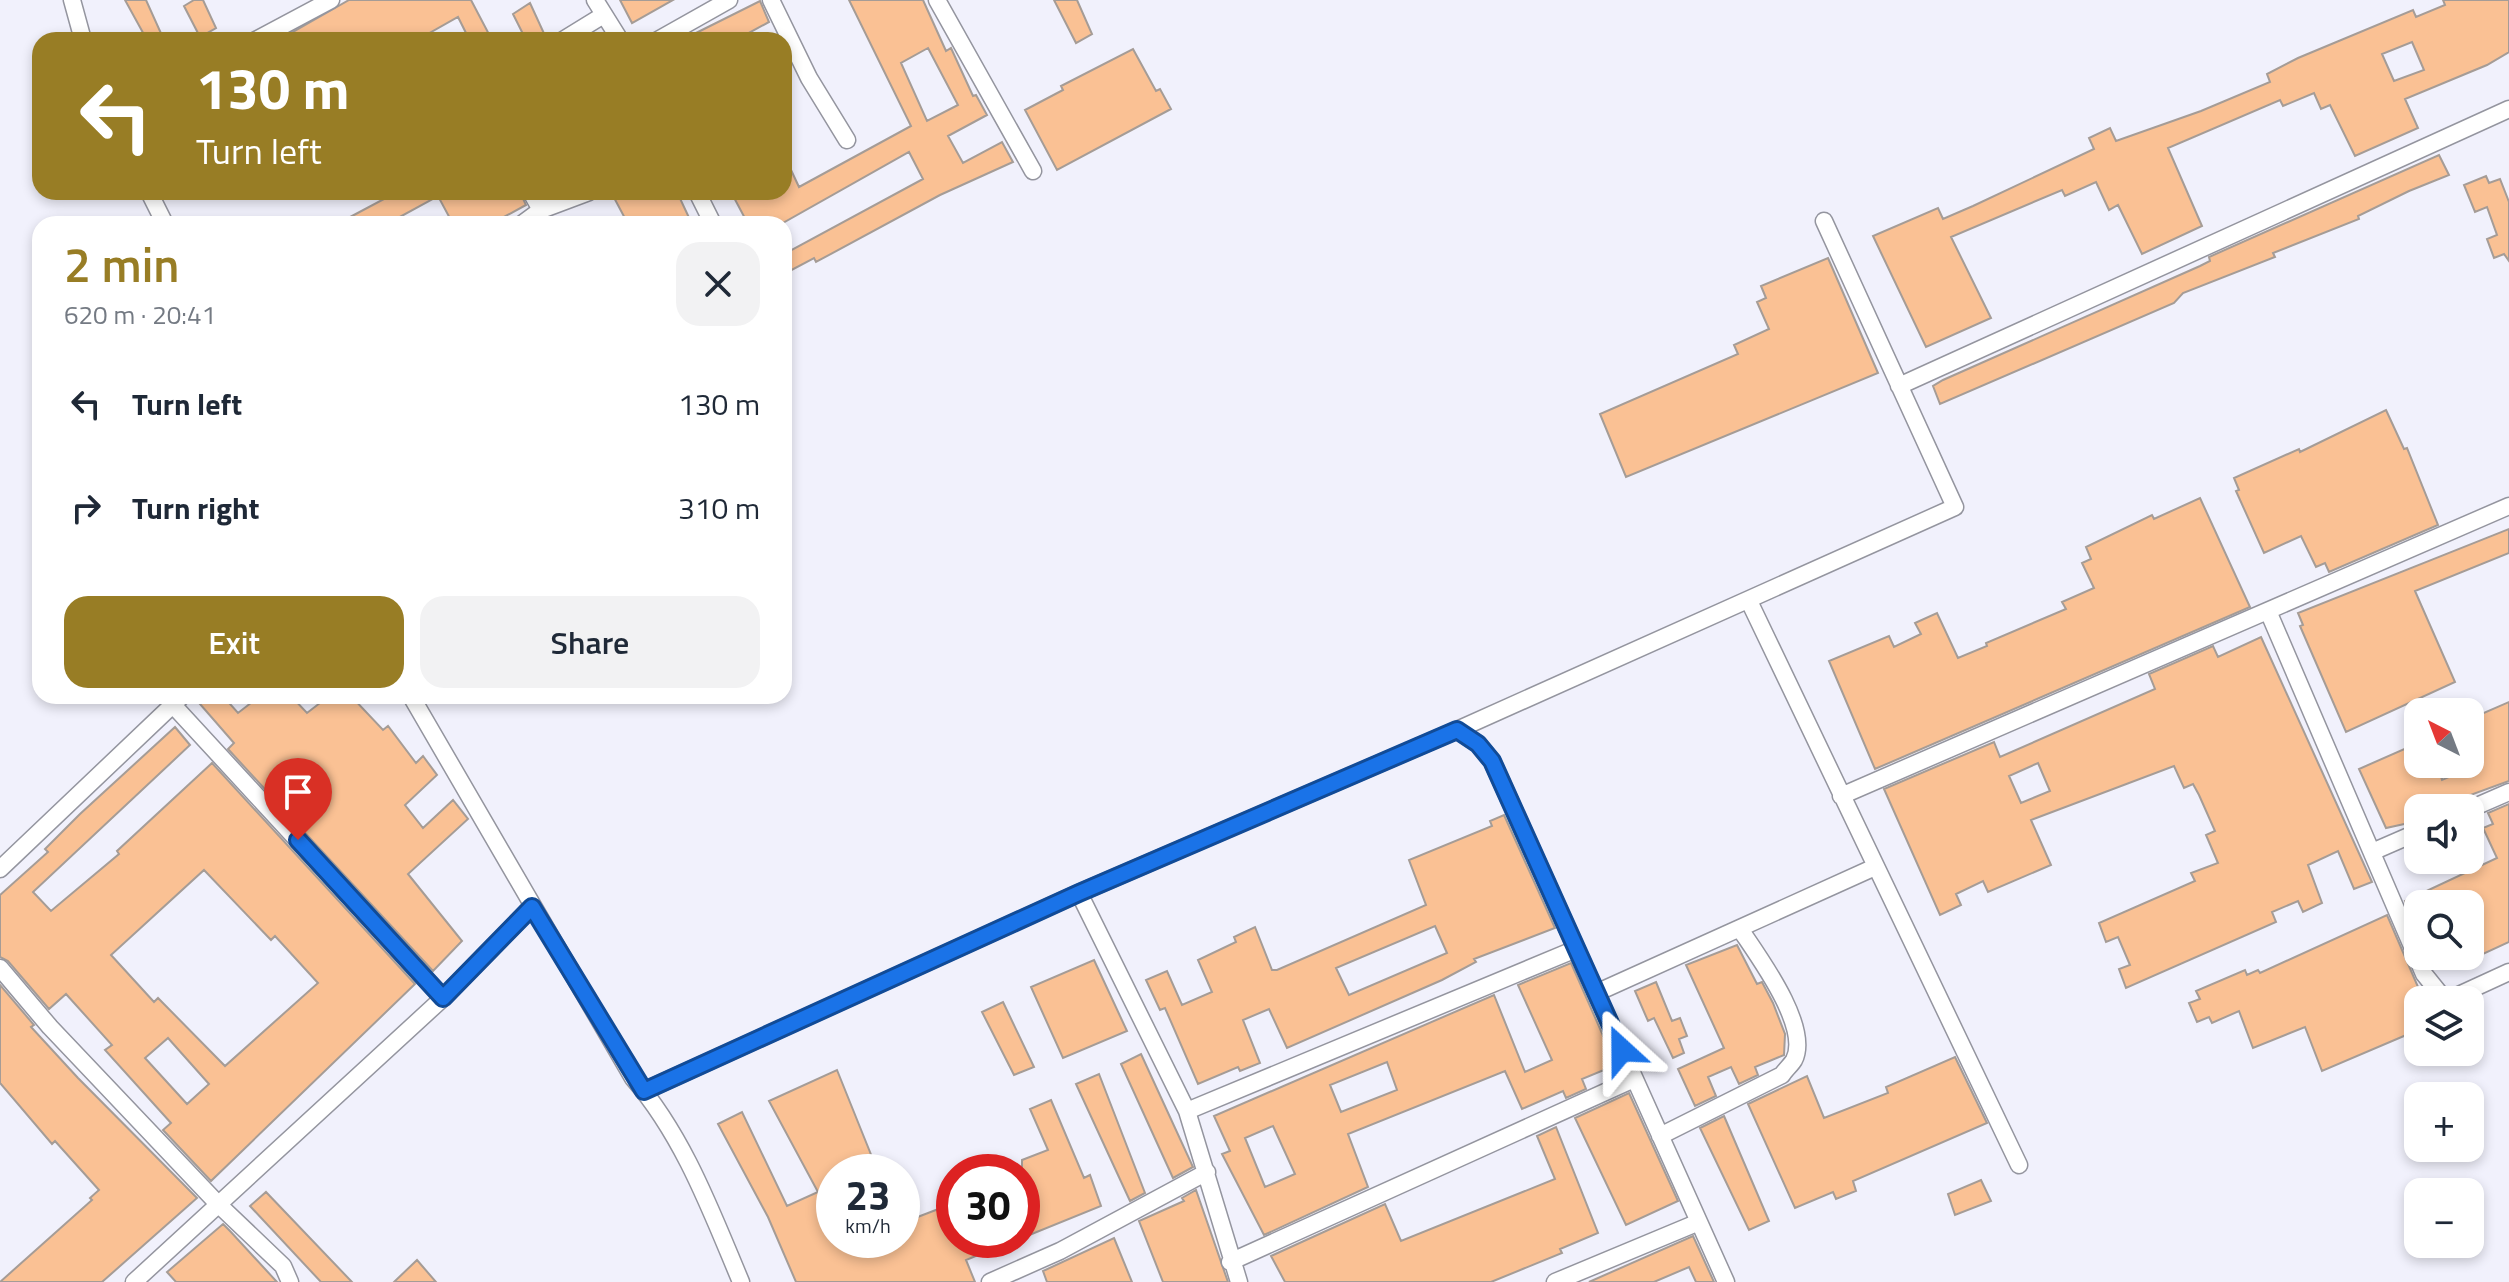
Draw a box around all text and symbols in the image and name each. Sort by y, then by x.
text: 130 m [196,46,349,131]
icon: left [64,64,168,168]
text: Turn left [196,123,322,178]
text: 2 min [64,228,179,301]
button: close [676,242,760,326]
text: 620 m · 20:41 [64,295,216,334]
text: Turn left [132,381,242,427]
text: 130 m [678,381,760,427]
icon: left [64,382,108,426]
text: Turn right [132,485,260,531]
text: 310 m [678,485,760,531]
icon: right [64,486,108,530]
button: Exit [64,596,404,688]
button: Share [420,596,760,688]
north arrow [2404,698,2484,778]
map controls [2404,698,2484,1258]
pin [264,758,332,840]
icon: arrive [276,770,320,814]
button: sound [2404,794,2484,874]
button: search [2404,890,2484,970]
button: layers [2404,986,2484,1066]
position arrow [1580,1008,1664,1092]
button: + [2404,1082,2484,1162]
speed limit sign: 30 [936,1154,1040,1258]
text: 23 [846,1165,890,1226]
button: − [2404,1178,2484,1258]
text: km/h [845,1210,891,1241]

